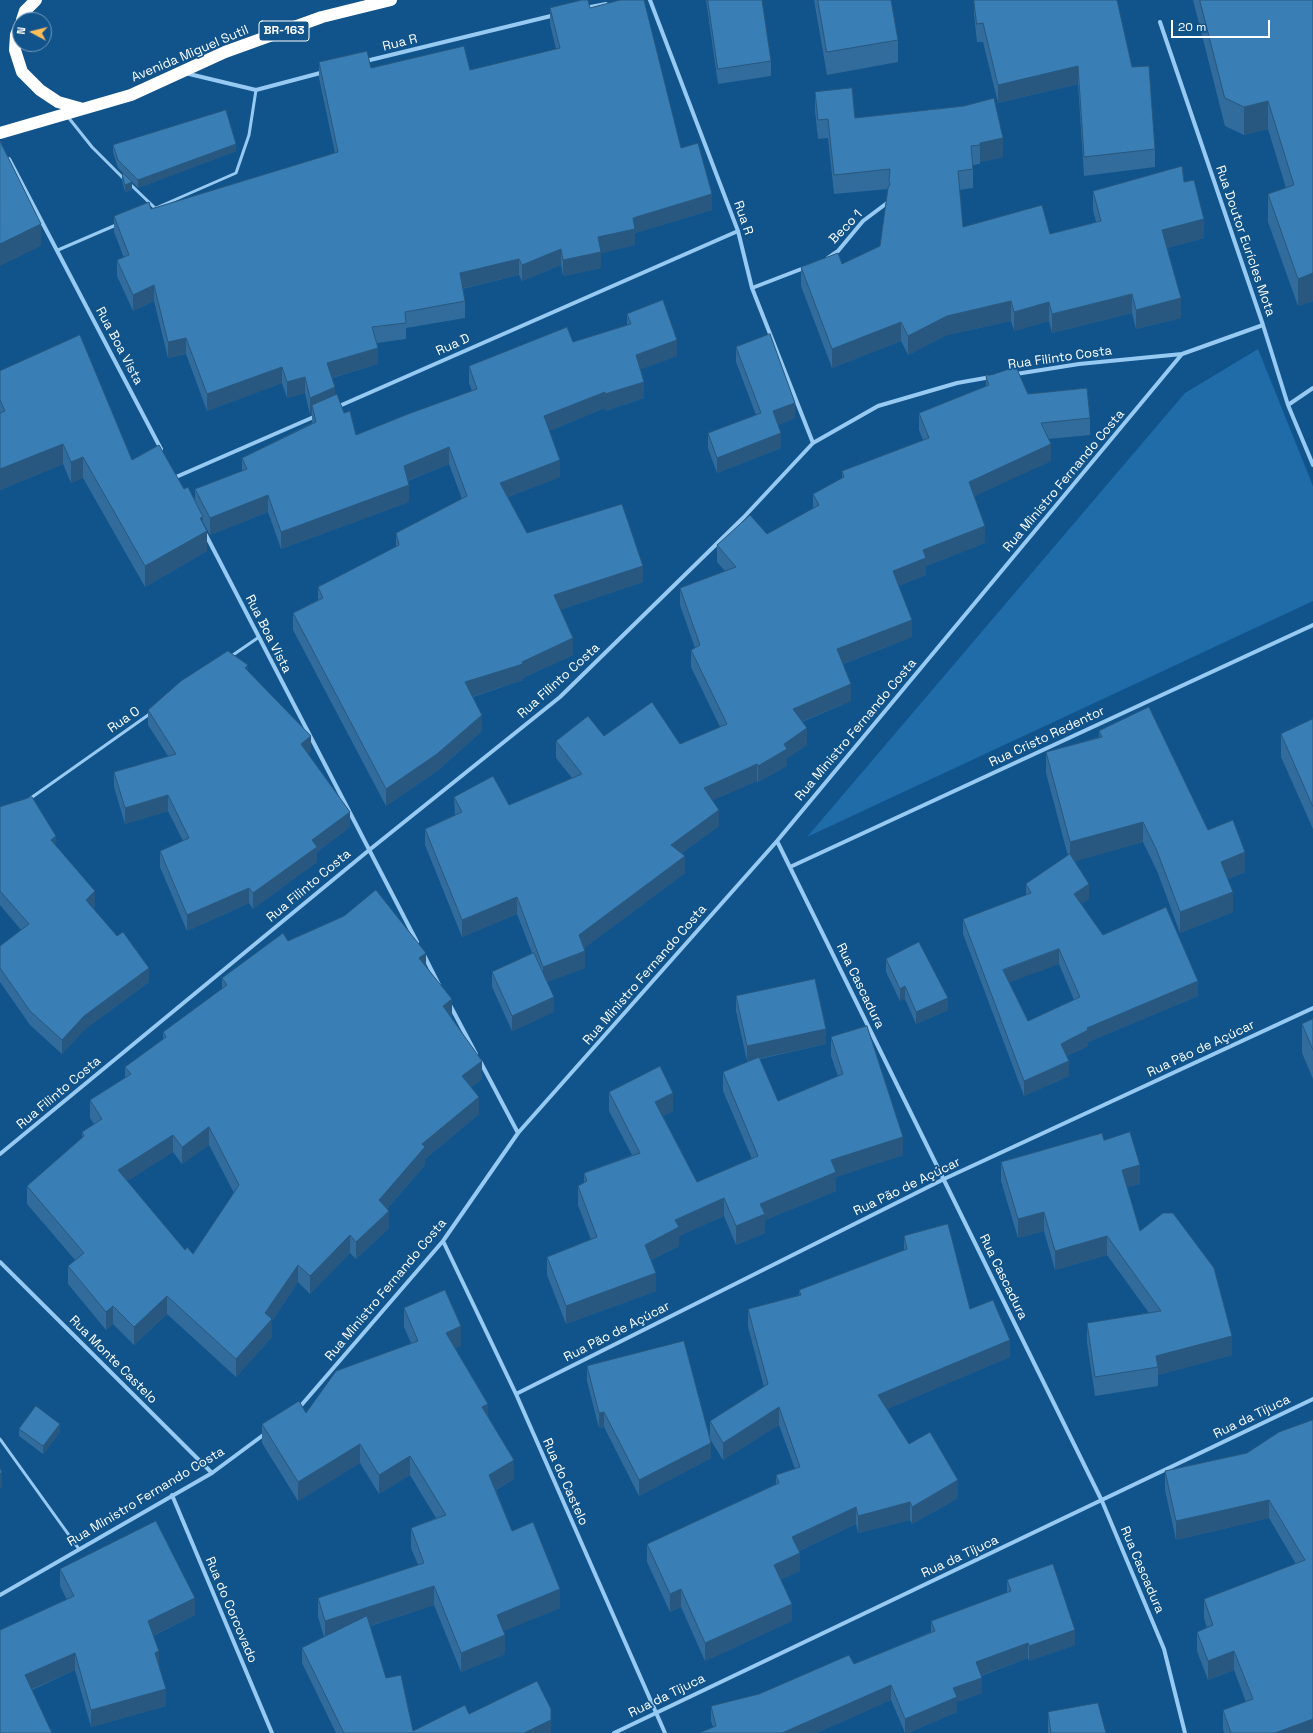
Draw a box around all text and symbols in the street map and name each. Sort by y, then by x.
north arrow [12,12,52,52]
scale bar [1173,12,1272,38]
text: 20 m [1178,19,1206,35]
road number: BR-163 [259,21,309,41]
street label: Avenida Miguel Sutil [129,22,251,86]
text: N [14,26,28,35]
street label: Rua R [381,31,419,55]
street label: Rua Doutor Eurícles Mota [1212,164,1278,318]
street label: Rua R [730,199,756,237]
street label: Beco 1 [826,207,866,247]
street label: Rua Boa Vista [92,304,146,388]
street label: Rua D [434,331,472,359]
street label: Rua Filinto Costa [1007,343,1113,373]
street label: Rua Ministro Fernando Costa [1000,407,1128,555]
street label: Rua Boa Vista [242,592,294,676]
street label: Rua Filinto Costa [515,640,603,722]
street label: Rua Ministro Fernando Costa [792,656,920,804]
street label: Rua O [105,703,143,737]
street label: Rua Cristo Redentor [987,703,1107,771]
street label: Rua Filinto Costa [264,846,354,926]
street label: Rua Ministro Fernando Costa [580,902,710,1048]
street label: Rua Cascadura [833,941,887,1031]
street label: Rua Pão de Açúcar [1145,1017,1257,1081]
street label: Rua Filinto Costa [14,1053,104,1133]
street label: Rua Pão de Açúcar [851,1154,963,1220]
street label: Rua Ministro Fernando Costa [322,1216,450,1364]
street label: Rua Cascadura [976,1232,1030,1322]
street label: Rua Pão de Açúcar [561,1299,673,1365]
street label: Rua Monte Castelo [66,1313,160,1407]
street label: Rua da Tijuca [1211,1392,1293,1442]
street label: Rua do Castelo [539,1436,591,1528]
street label: Rua Ministro Fernando Costa [65,1444,227,1550]
street label: Rua Cascadura [1117,1524,1167,1616]
street label: Rua da Tijuca [919,1532,1001,1582]
street label: Rua do Corcovado [202,1555,260,1665]
street label: Rua da Tijuca [626,1671,708,1721]

